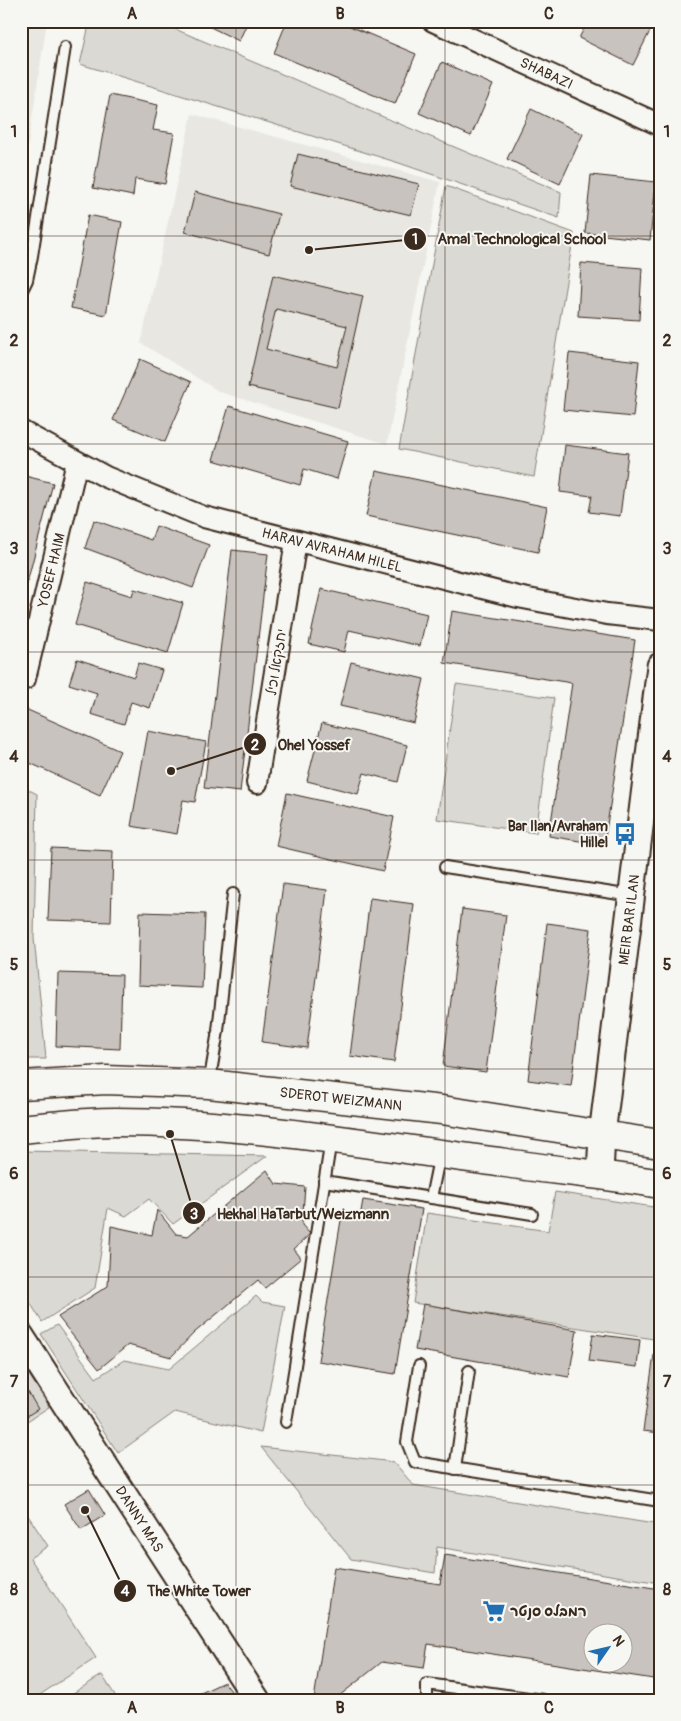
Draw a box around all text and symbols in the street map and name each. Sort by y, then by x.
text: A [127,4,138,24]
text: B [335,4,345,24]
text: C [544,4,554,24]
street label: SHABAZI [517,54,576,93]
text: 1 [11,122,17,142]
text: 1 [664,122,670,142]
callout: Amal Technological School [402,224,617,254]
text: 1 [412,230,418,249]
text: Amal Technological School [437,230,607,249]
text: 2 [10,331,19,351]
text: 2 [663,331,672,351]
street label: HARAV AVRAHAM HILEL [260,524,405,576]
street label: YOSEF HAIM [34,531,69,610]
text: 3 [10,539,19,559]
text: 3 [663,539,672,559]
street label: יחזקאל וכיל [263,627,290,697]
callout: Ohel Yossef [242,729,360,759]
text: 2 [251,736,259,755]
text: Ohel Yossef [277,736,351,755]
text: 4 [9,747,19,767]
text: 4 [662,747,672,767]
place label: Bar Ilan/Avraham Hillel [508,818,609,851]
bus stop icon: Bar Ilan/Avraham Hillel [612,821,638,847]
street label: MEIR BAR ILAN [615,874,643,966]
text: 5 [10,955,19,975]
text: 5 [663,955,672,975]
street label: SDEROT WEIZMANN [279,1084,403,1114]
text: 6 [9,1164,19,1184]
text: 6 [662,1164,672,1184]
callout: Hekhal HaTarbut/Weizmann [182,1198,399,1228]
text: 3 [190,1205,198,1224]
text: Hekhal HaTarbut/Weizmann [217,1205,390,1224]
text: 7 [10,1372,19,1392]
text: 7 [663,1372,672,1392]
street label: DANNY MAS [112,1483,167,1555]
callout: The White Tower [112,1576,261,1606]
text: 8 [10,1580,18,1600]
text: 8 [663,1580,671,1600]
text: 4 [121,1582,130,1601]
text: The White Tower [146,1582,252,1601]
supermarket icon: רמבלס סנטר [481,1598,507,1624]
place label: רמבלס סנטר [510,1603,587,1620]
north arrow [584,1624,634,1674]
text: N [609,1632,628,1650]
text: A [127,1698,138,1718]
text: B [335,1698,345,1718]
text: C [544,1698,554,1718]

